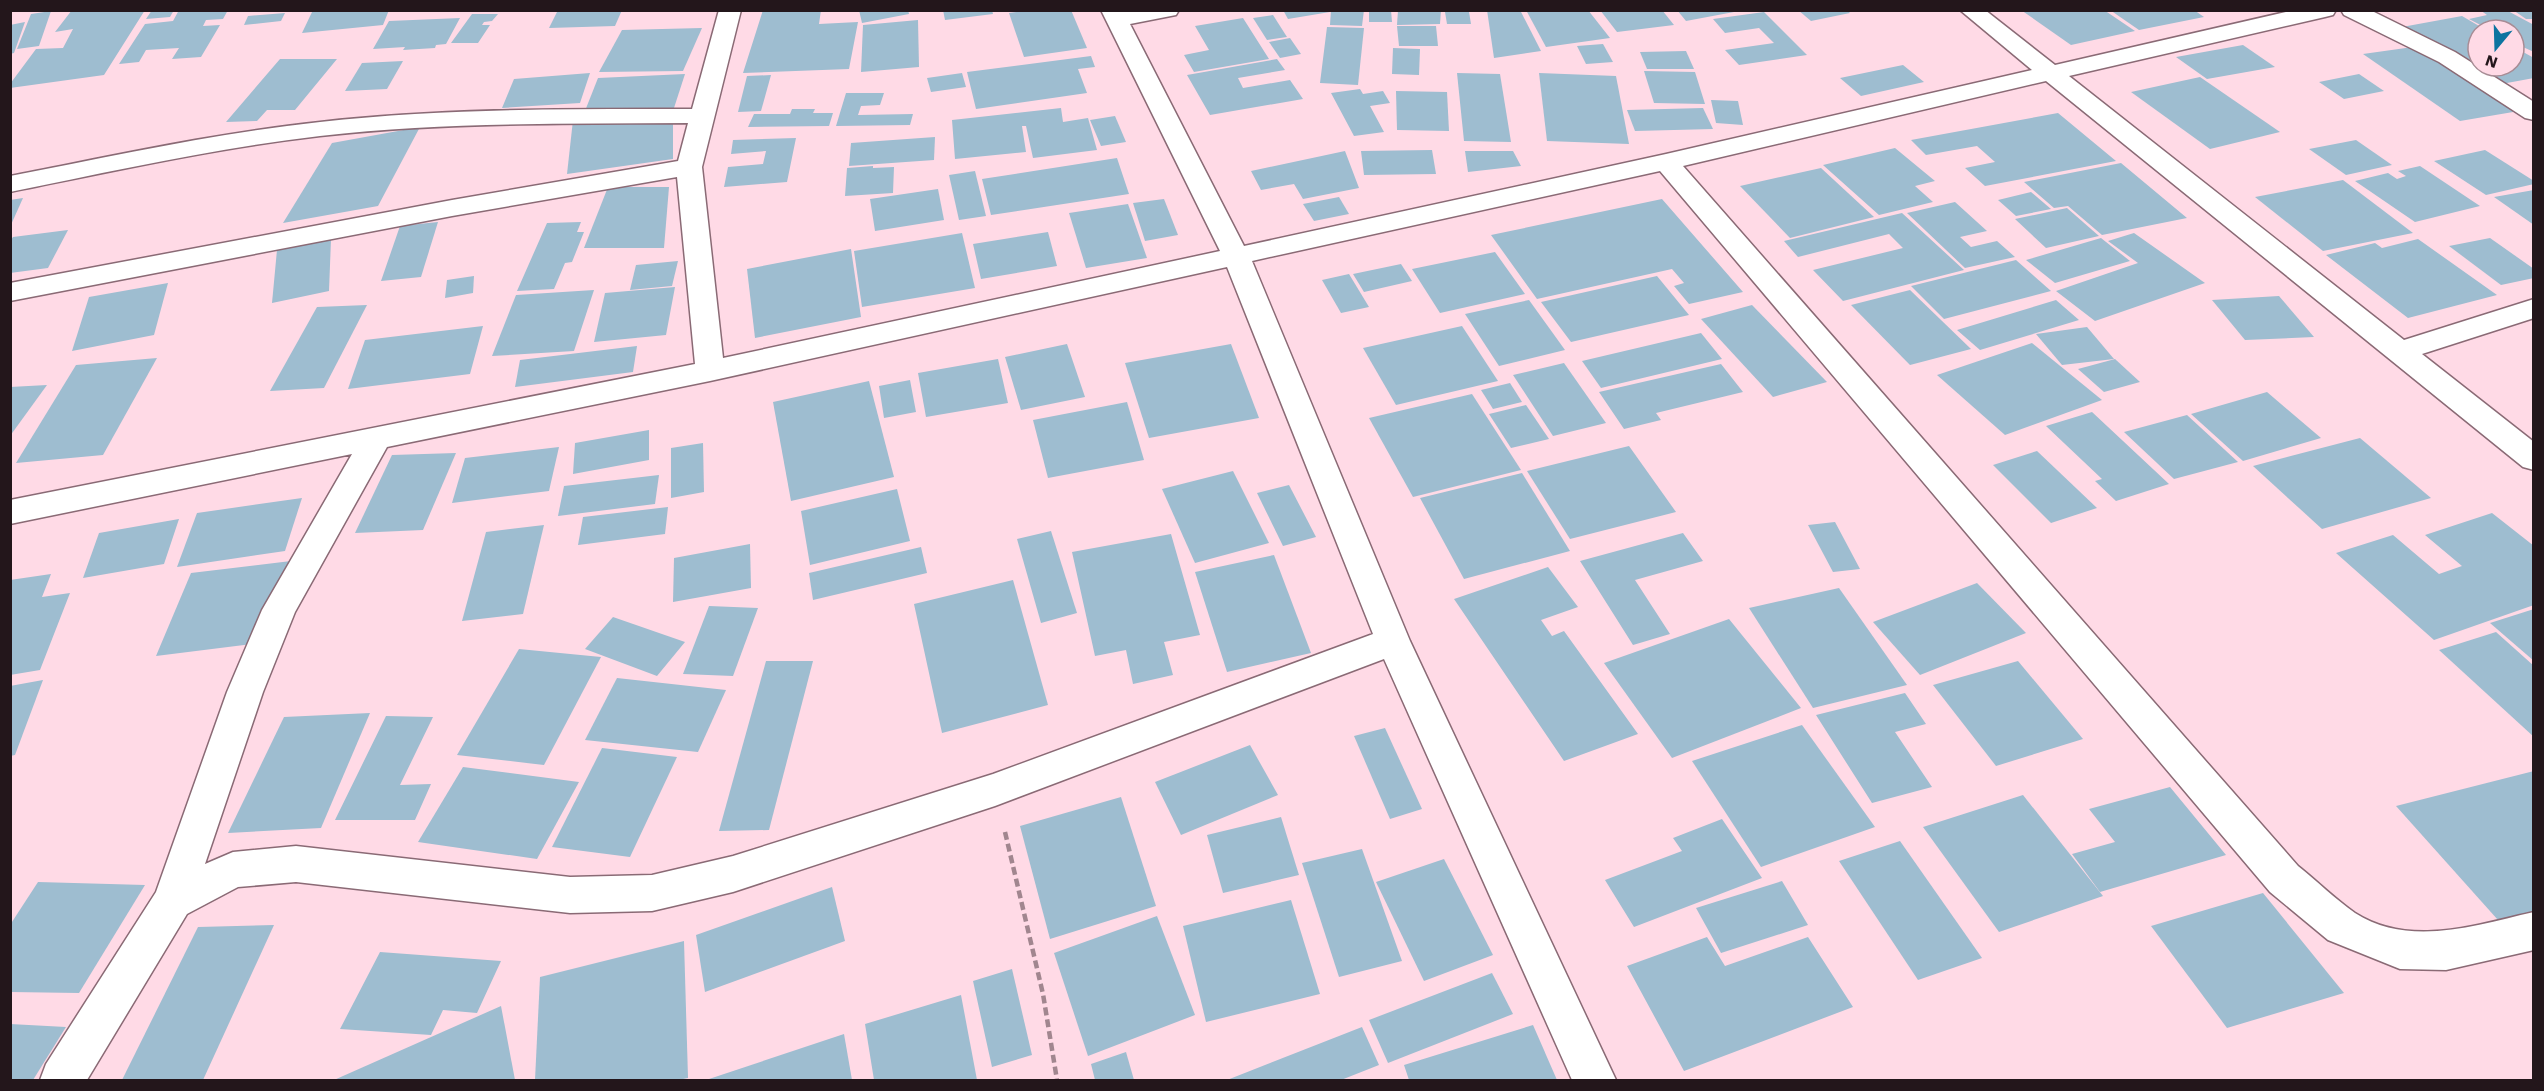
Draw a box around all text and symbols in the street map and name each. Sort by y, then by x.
north arrow [2466,18,2526,78]
text: N [2483,51,2500,73]

